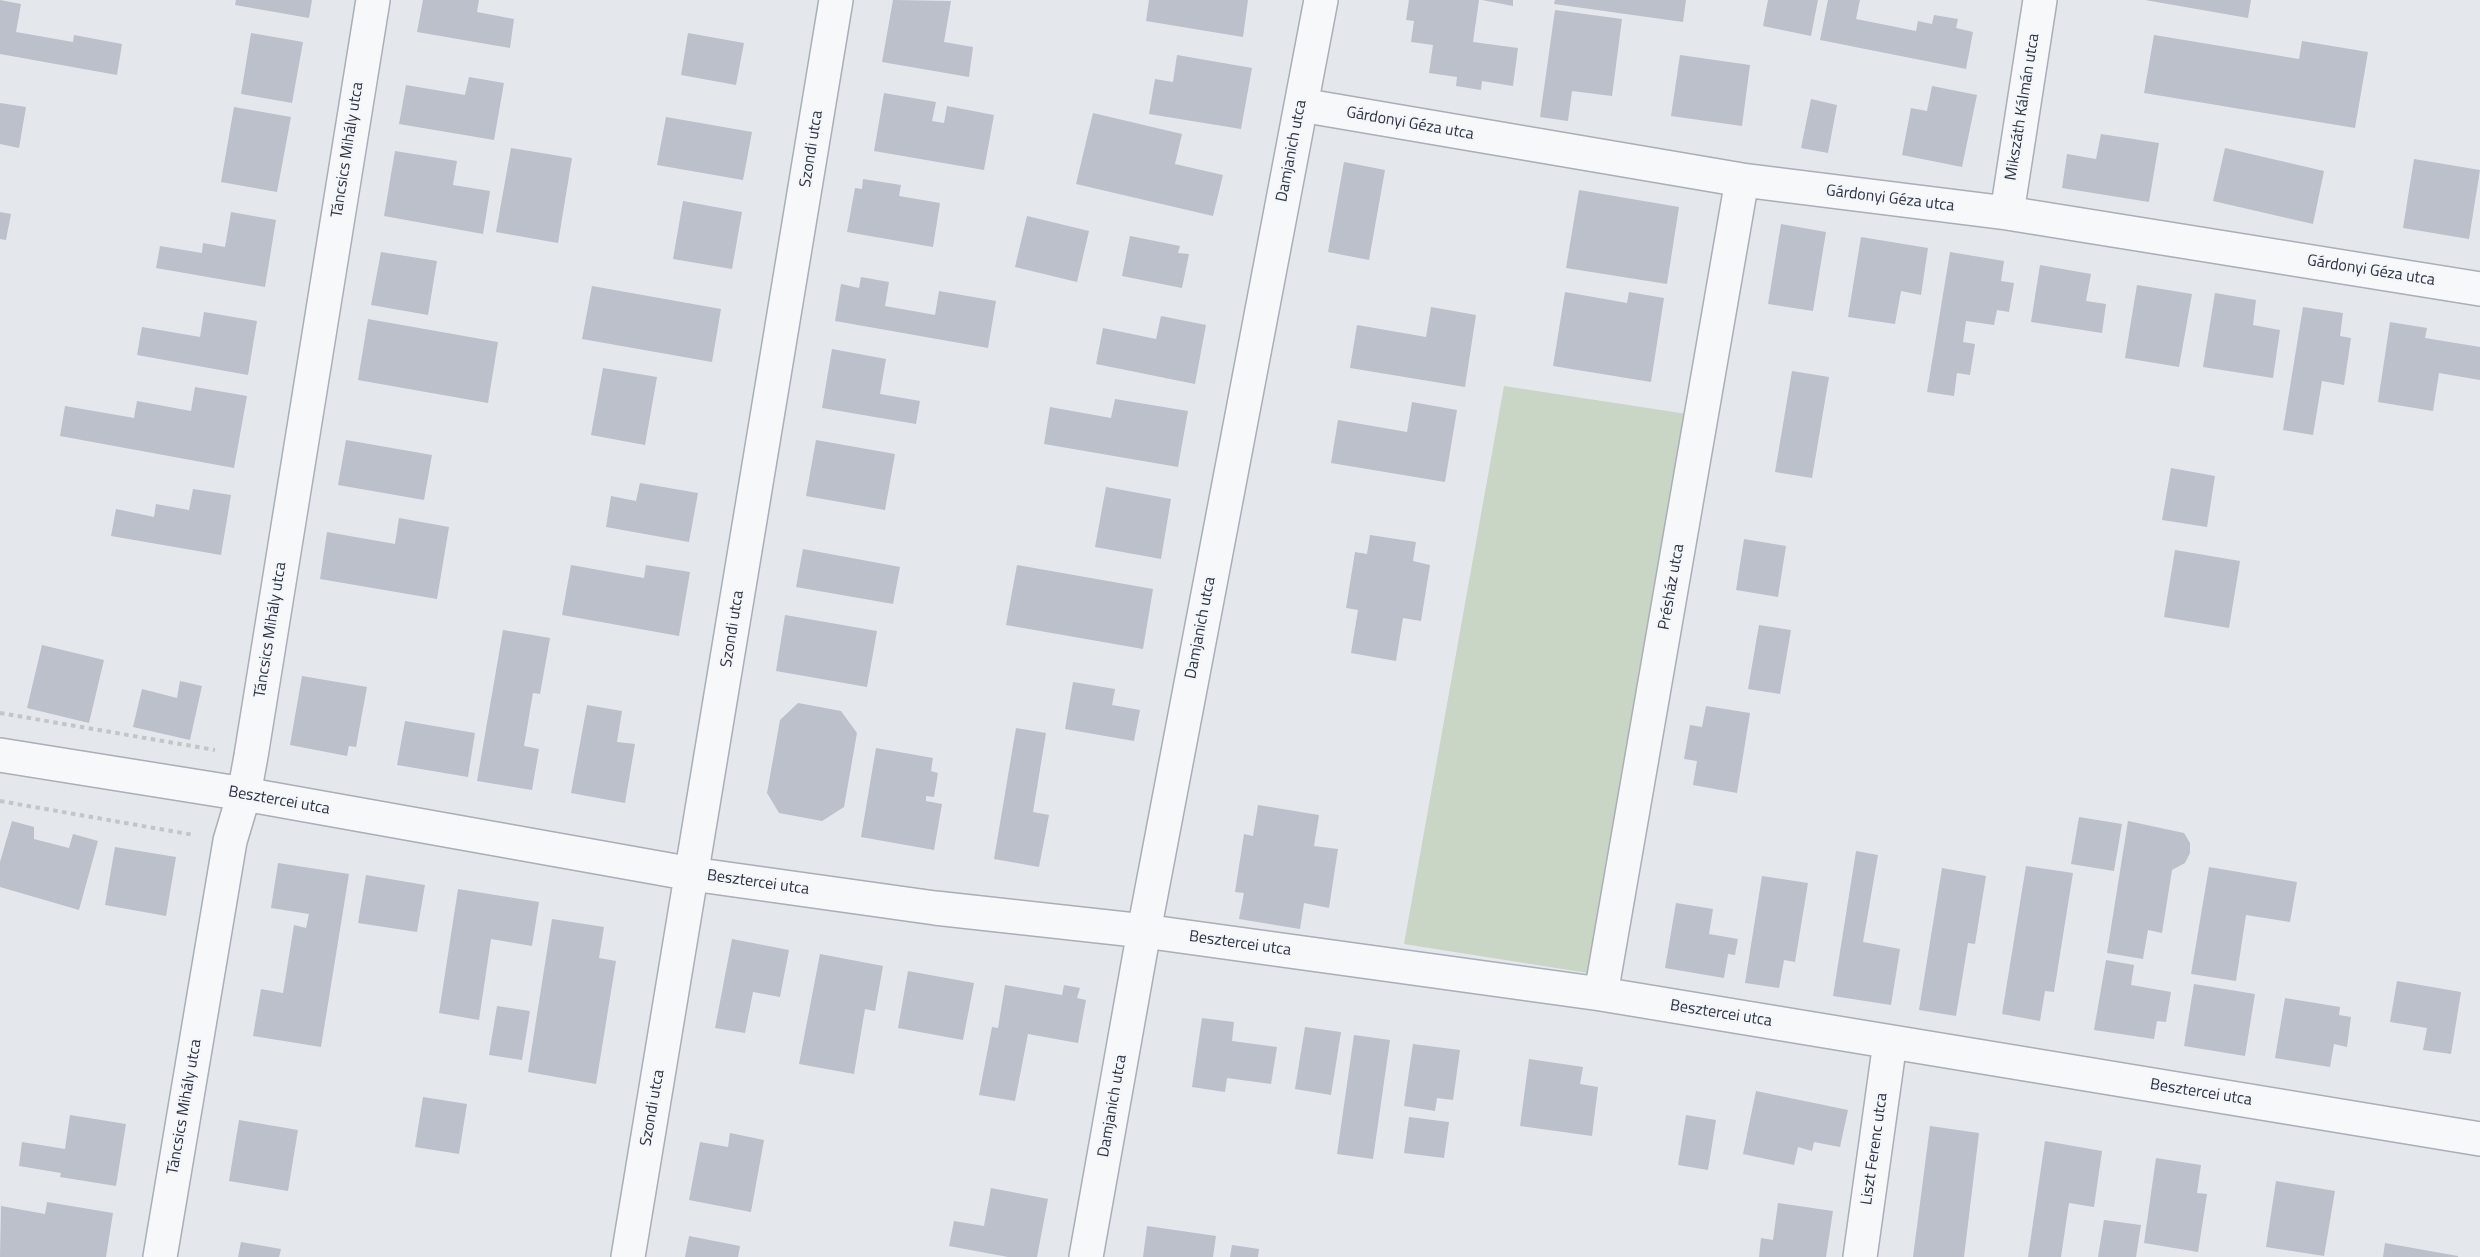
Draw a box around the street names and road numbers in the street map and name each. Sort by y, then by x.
street label: Mikszáth Kálmán utca [2002,32,2044,182]
street label: Táncsics Mihály utca [328,81,368,219]
street label: Damjanich utca [1273,98,1311,204]
street label: Gárdonyi Géza utca [1345,103,1475,145]
street label: Szondi utca [796,109,828,189]
street label: Gárdonyi Géza utca [1825,182,1955,216]
street label: Gárdonyi Géza utca [2306,251,2436,291]
street label: Présház utca [1655,543,1689,631]
street label: Táncsics Mihály utca [251,561,291,699]
street label: Damjanich utca [1182,575,1220,681]
street label: Szondi utca [717,589,749,669]
street label: Besztercei utca [227,783,331,819]
street label: Besztercei utca [706,866,810,900]
street label: Besztercei utca [1188,927,1292,961]
street label: Besztercei utca [1669,996,1773,1032]
street label: Táncsics Mihály utca [164,1038,206,1176]
street label: Damjanich utca [1095,1053,1131,1159]
street label: Szondi utca [637,1068,669,1148]
street label: Besztercei utca [2149,1075,2253,1111]
street label: Liszt Ferenc utca [1858,1092,1892,1206]

